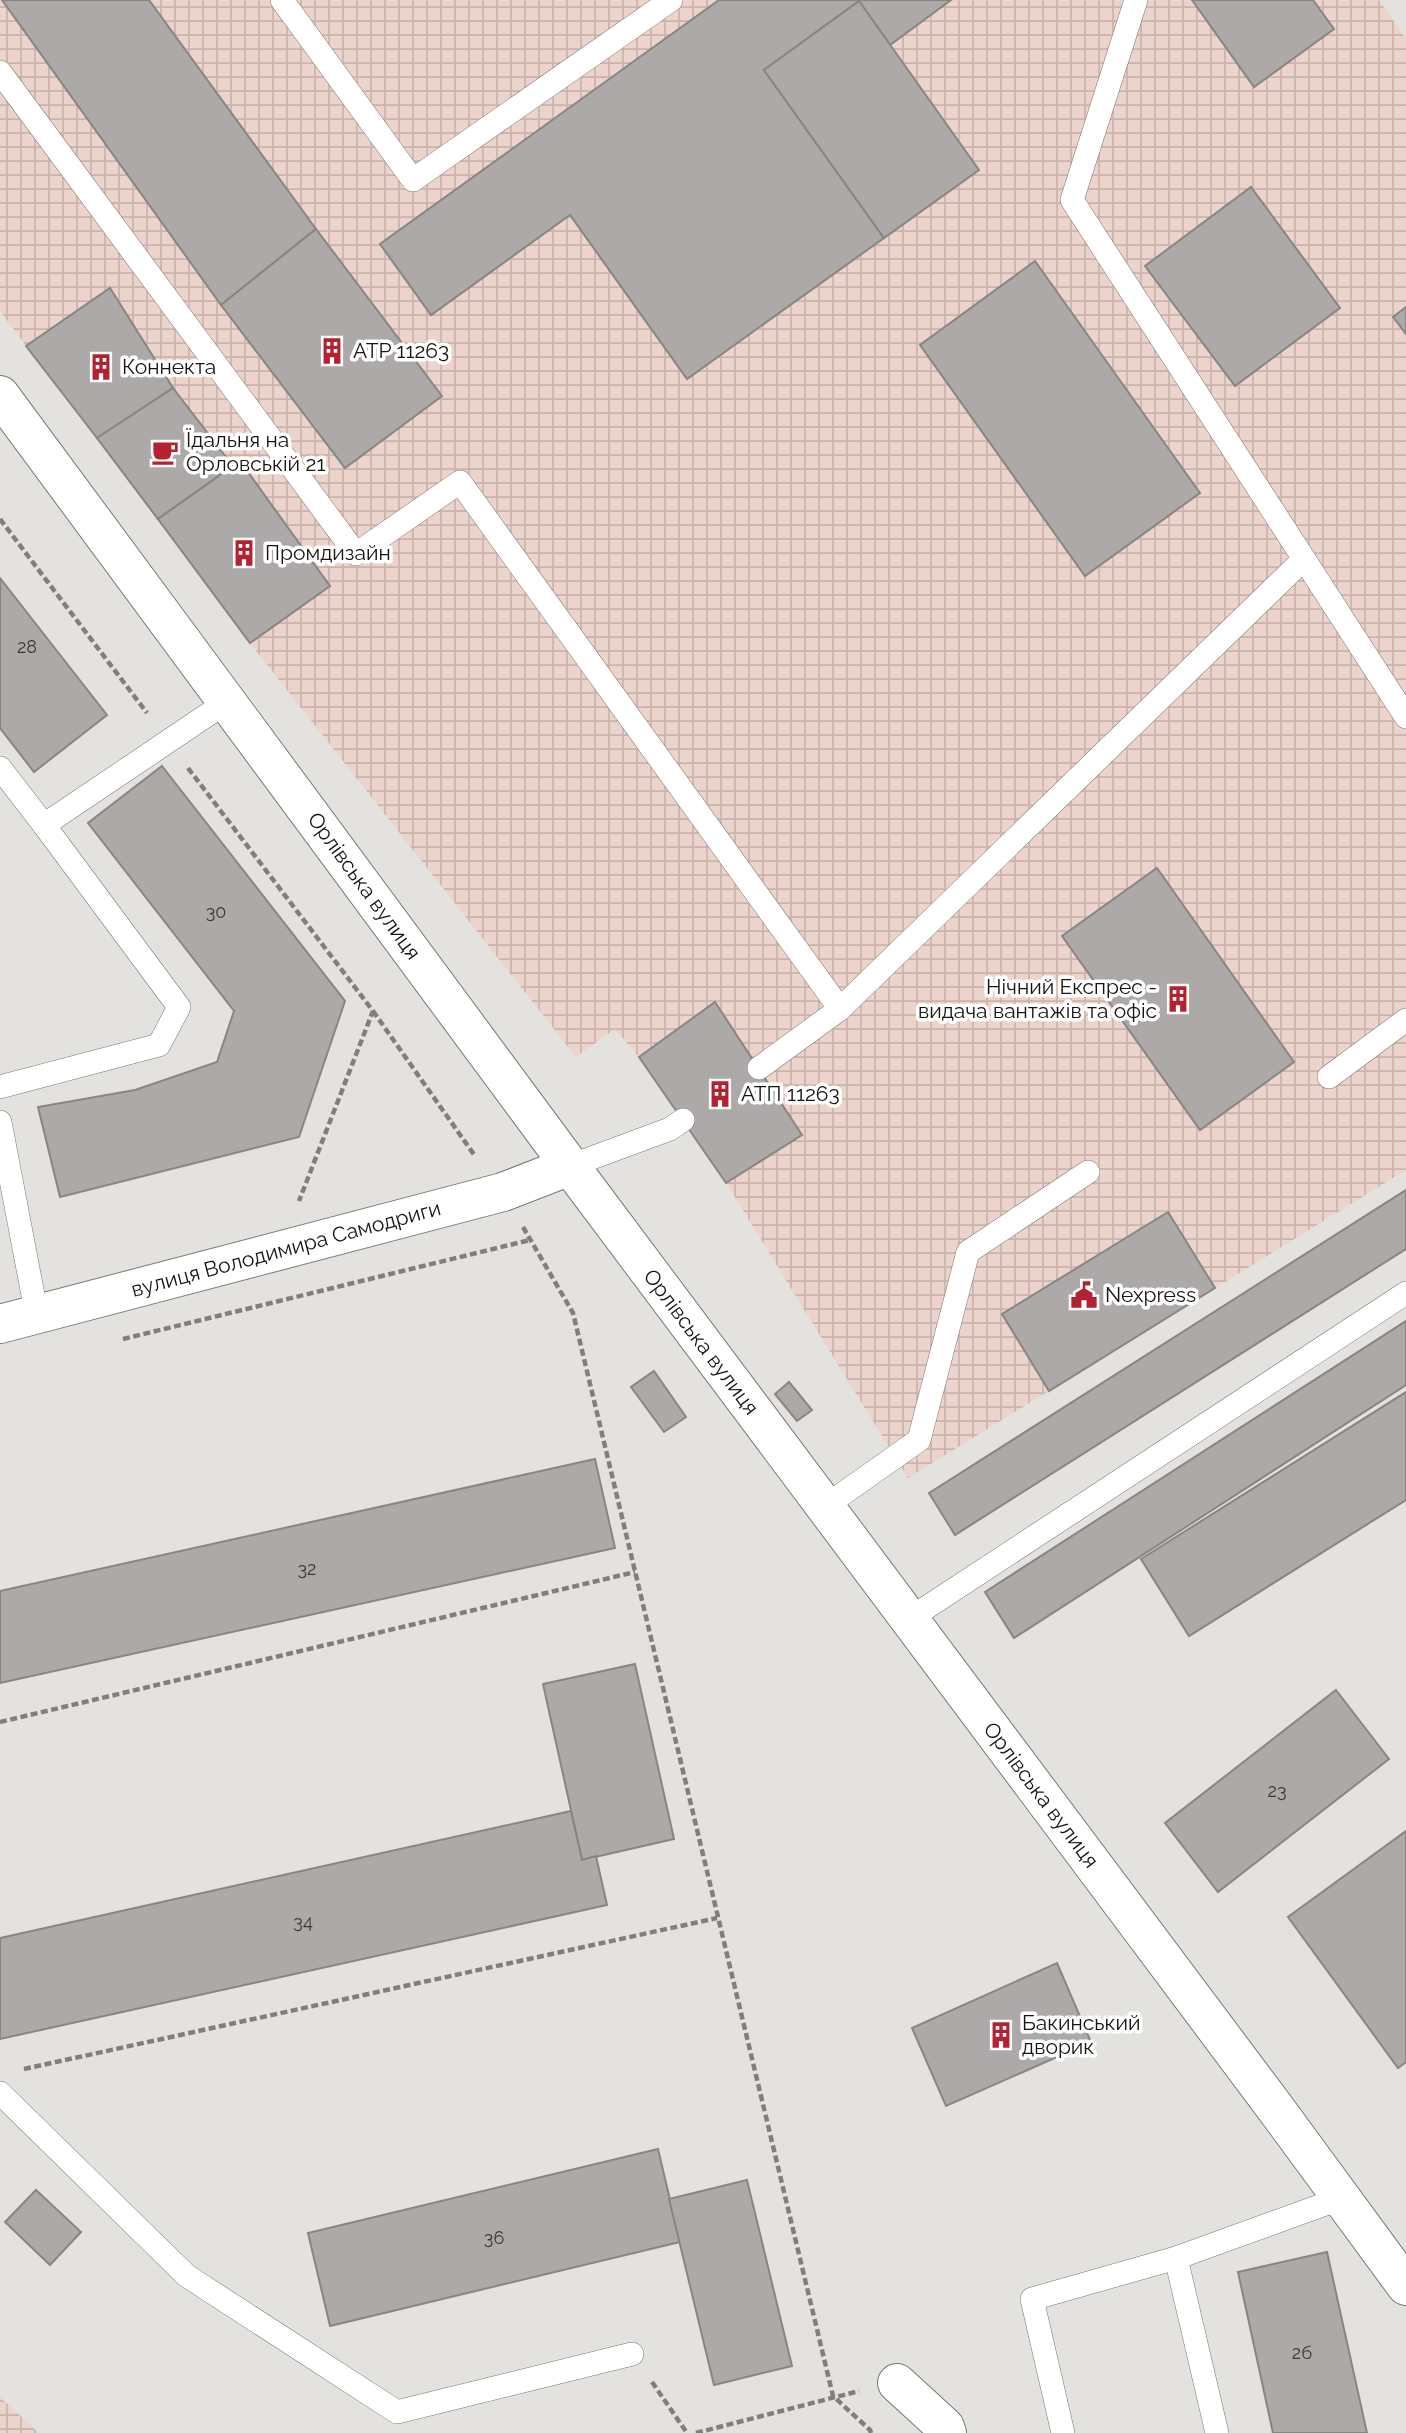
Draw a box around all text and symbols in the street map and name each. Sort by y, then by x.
building icon: ATP 11263 [317,336,347,366]
place label: ATP 11263 [353,338,449,363]
building icon: Коннекта [86,352,116,382]
place label: Коннекта [122,354,216,379]
place label: Їдальня на Орловській 21 [186,427,325,476]
cafe icon: Їдальня на Орловській 21 [150,437,180,467]
building icon: Промдизайн [229,538,259,568]
place label: Промдизайн [265,540,391,565]
house number: 28 [17,636,37,657]
street label: Орлівська вулиця [303,807,426,964]
house number: 30 [206,901,226,922]
place label: Нічний Експрес - видача вантажів та офіс [918,974,1157,1023]
building icon: Нічний Експрес - видача вантажів та офіс [1163,984,1193,1014]
building icon: АТП 11263 [705,1079,735,1109]
place label: АТП 11263 [741,1081,840,1106]
street label: вулиця Володимира Самодриги [128,1195,443,1302]
street label: Орлівська вулиця [638,1264,764,1419]
public building icon: Nexpress [1069,1280,1099,1310]
place label: Nexpress [1105,1282,1196,1307]
house number: 32 [298,1558,317,1579]
street label: Орлівська вулиця [978,1717,1104,1872]
house number: 23 [1268,1780,1287,1801]
house number: 34 [293,1911,313,1932]
place label: Бакинський дворик [1022,2010,1140,2059]
building icon: Бакинський дворик [986,2020,1016,2050]
house number: 36 [484,2227,504,2248]
house number: 2б [1292,2342,1312,2363]

